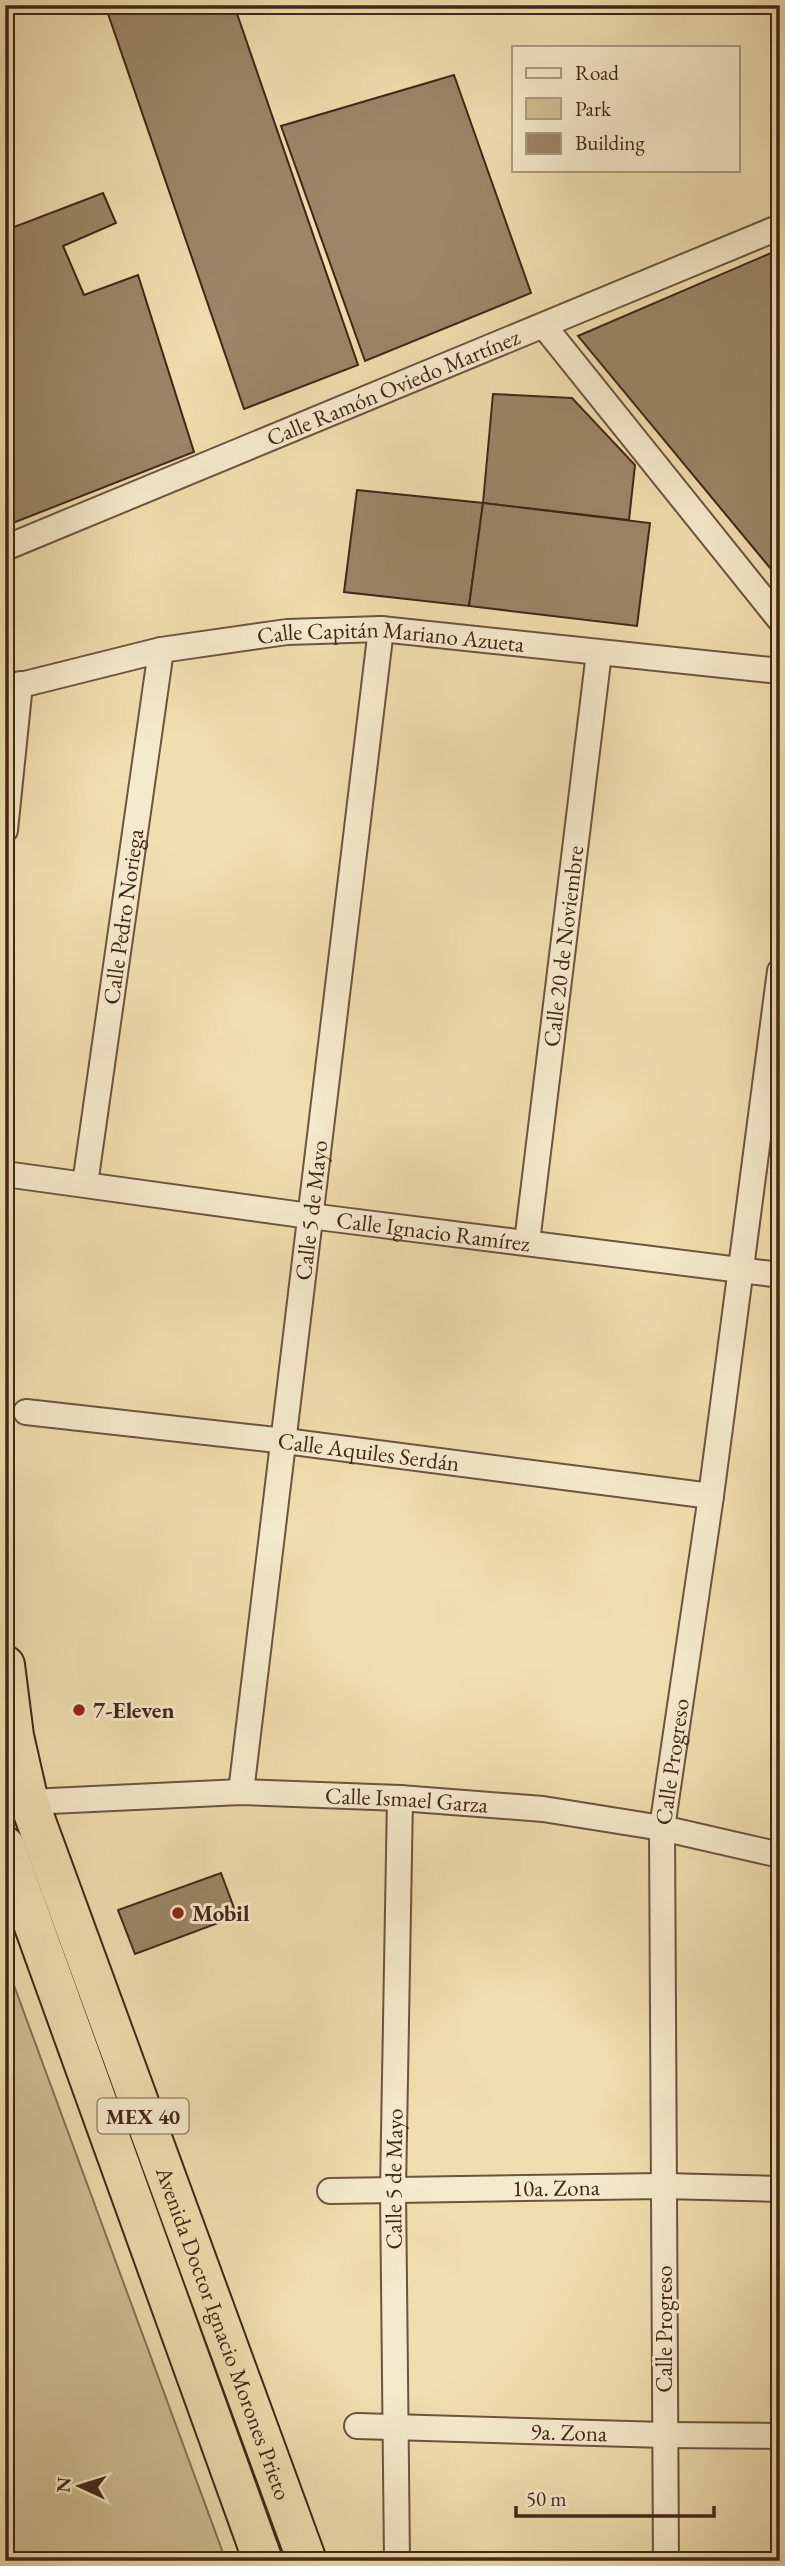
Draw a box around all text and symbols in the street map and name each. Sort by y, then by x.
legend [512,46,740,172]
text: Road [575,59,619,86]
text: Park [575,95,612,122]
text: Building [575,129,645,156]
street label: Calle Ramón Oviedo Martínez [262,321,524,453]
street label: Calle Capitán Mariano Azueta [255,614,527,659]
street label: Calle Pedro Noriega [96,826,150,1006]
street label: Calle 20 de Noviembre [536,844,590,1049]
street label: Calle 5 de Mayo [288,1138,334,1282]
street label: Calle Ignacio Ramírez [335,1204,532,1259]
street label: Calle Aquiles Serdán [276,1425,461,1478]
place label: 7-Eleven [93,1695,174,1725]
street label: Calle Progreso [648,1696,696,1827]
marker: 7-Eleven [71,1702,87,1718]
street label: Calle Ismael Garza [325,1780,490,1820]
place label: Mobil [192,1898,250,1928]
marker: Mobil [170,1905,186,1921]
road number: MEX 40 [97,2098,188,2134]
street label: Calle 5 de Mayo [378,2108,409,2250]
street label: Avenida Doctor Ignacio Morones Prieto [148,2161,298,2504]
street label: 10a. Zona [512,2172,601,2203]
street label: Calle Progreso [649,2265,679,2393]
street label: 9a. Zona [530,2416,609,2448]
north arrow [46,2450,116,2520]
scale bar [516,2475,713,2519]
text: N [51,2476,77,2493]
text: 50 m [526,2485,567,2512]

